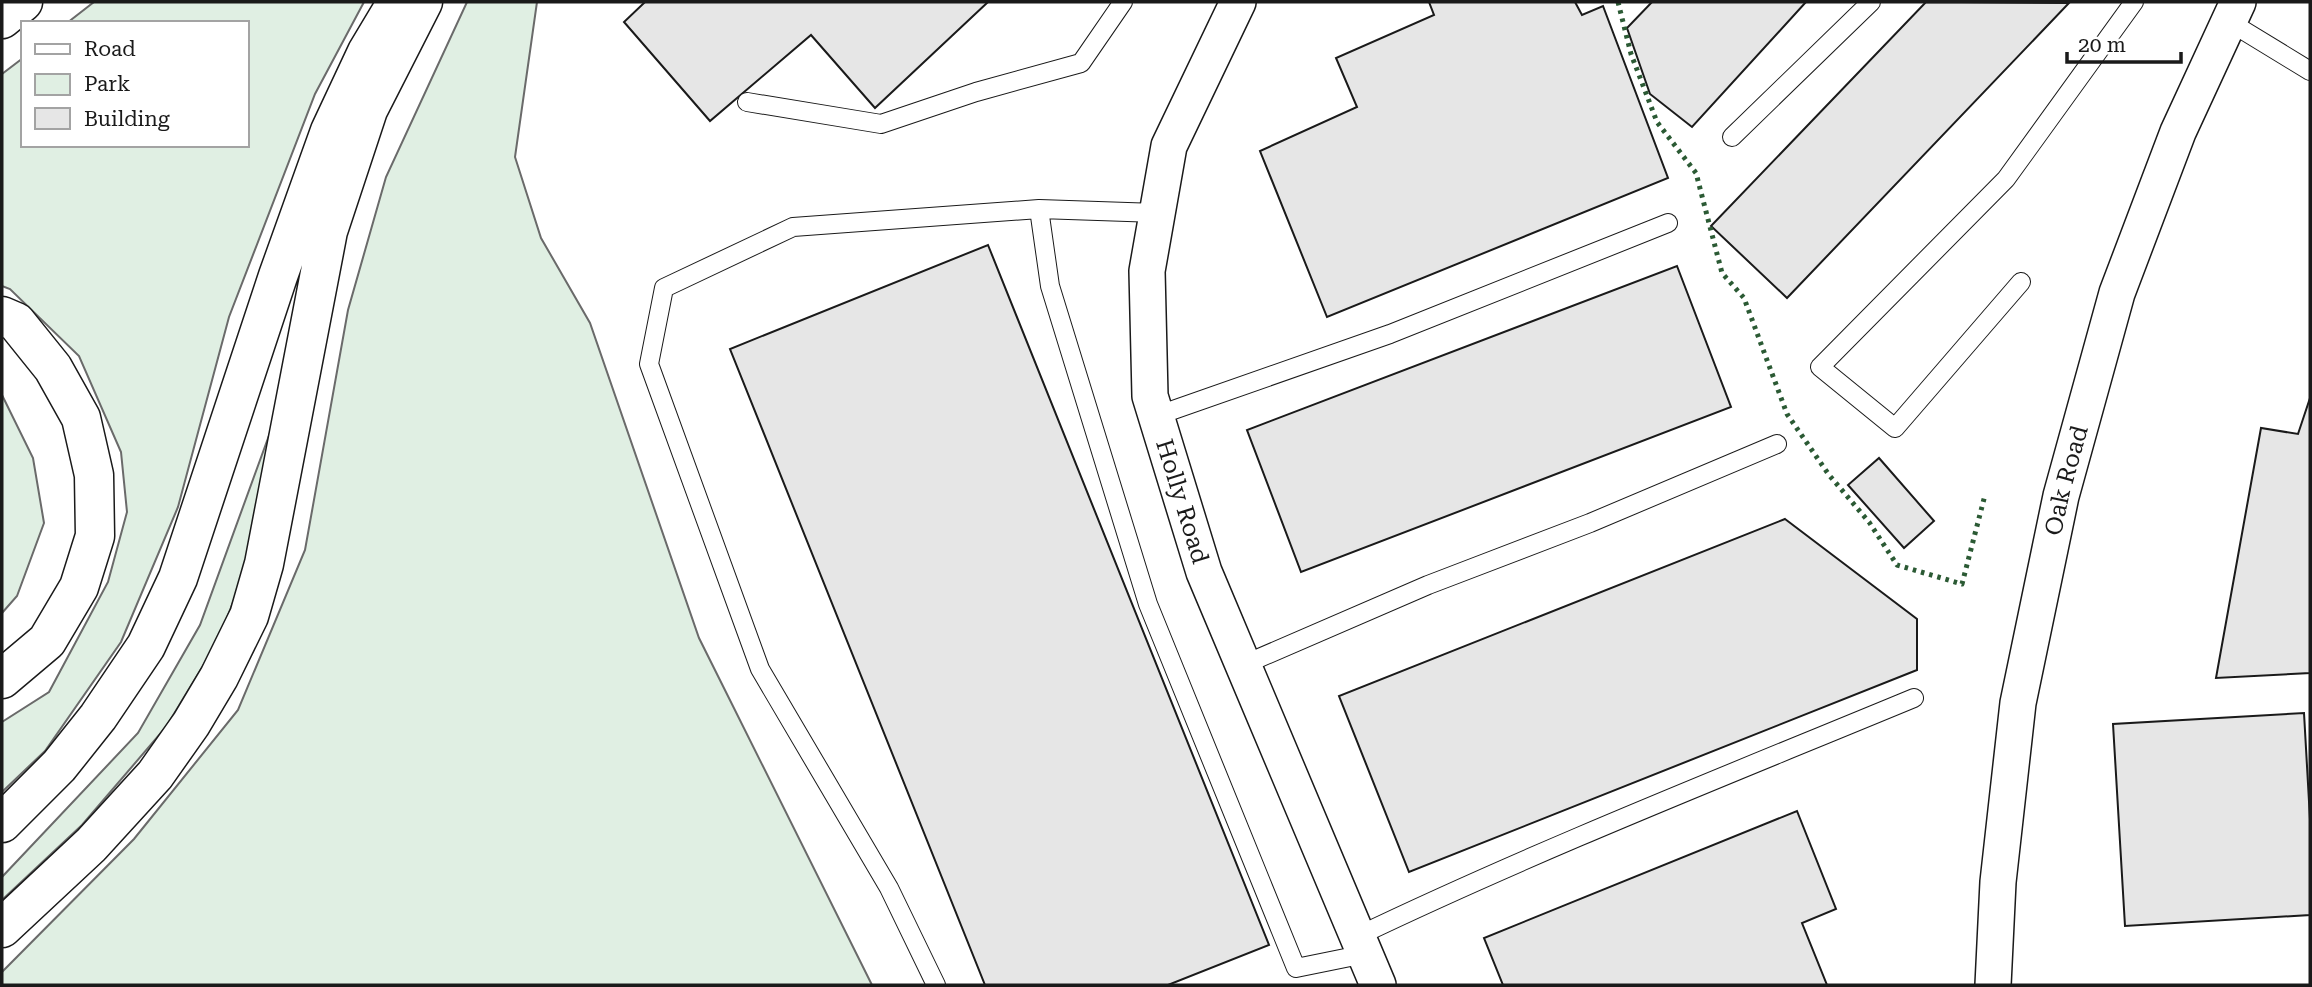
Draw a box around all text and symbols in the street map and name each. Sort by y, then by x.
legend [21,21,248,147]
scale bar [2067,21,2181,65]
text: 20 m [2078,33,2126,57]
text: Road [84,37,136,61]
text: Park [84,72,130,96]
text: Building [84,107,170,131]
street label: Oak Road [2039,422,2094,538]
street label: Holly Road [1150,436,1215,567]

